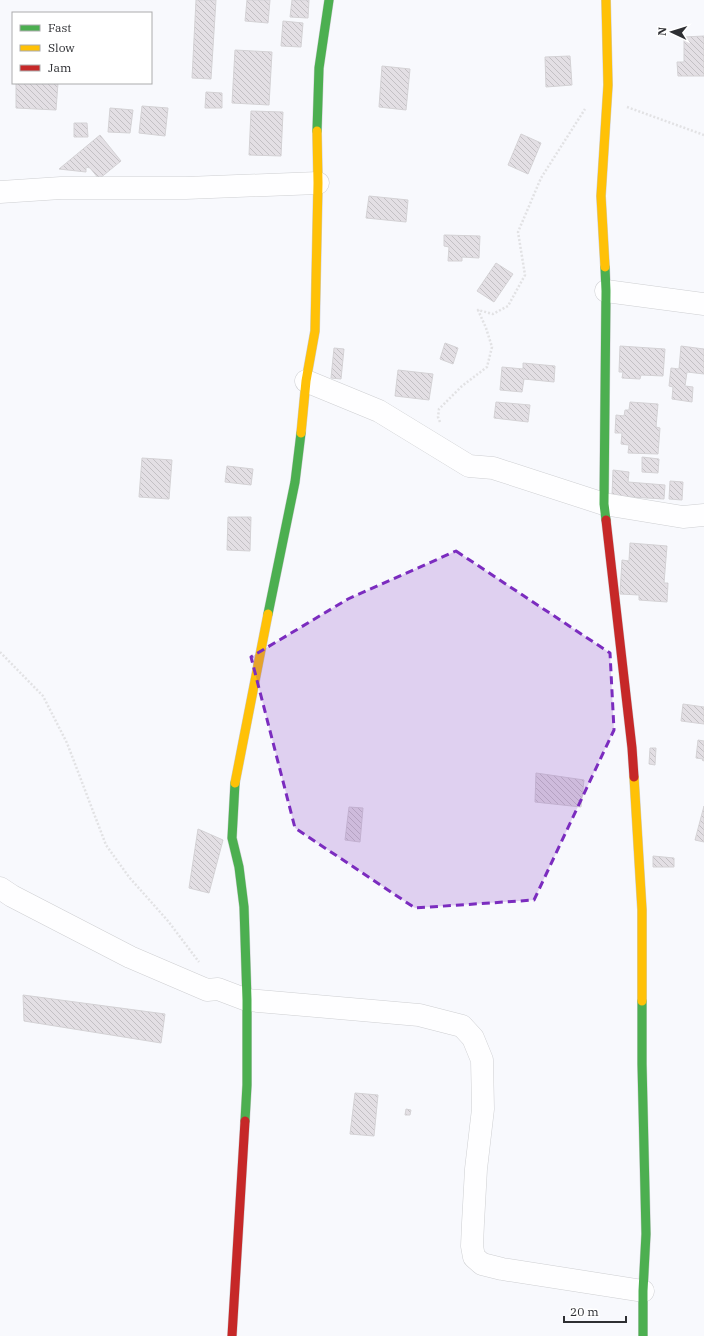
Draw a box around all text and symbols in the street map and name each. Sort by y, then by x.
legend [12,12,152,84]
north arrow [652,12,692,52]
text: Fast [48,20,72,35]
text: N [655,26,669,36]
text: Slow [48,40,75,55]
text: Jam [48,60,72,75]
scale bar [564,1298,626,1324]
text: 20 m [570,1304,599,1319]

